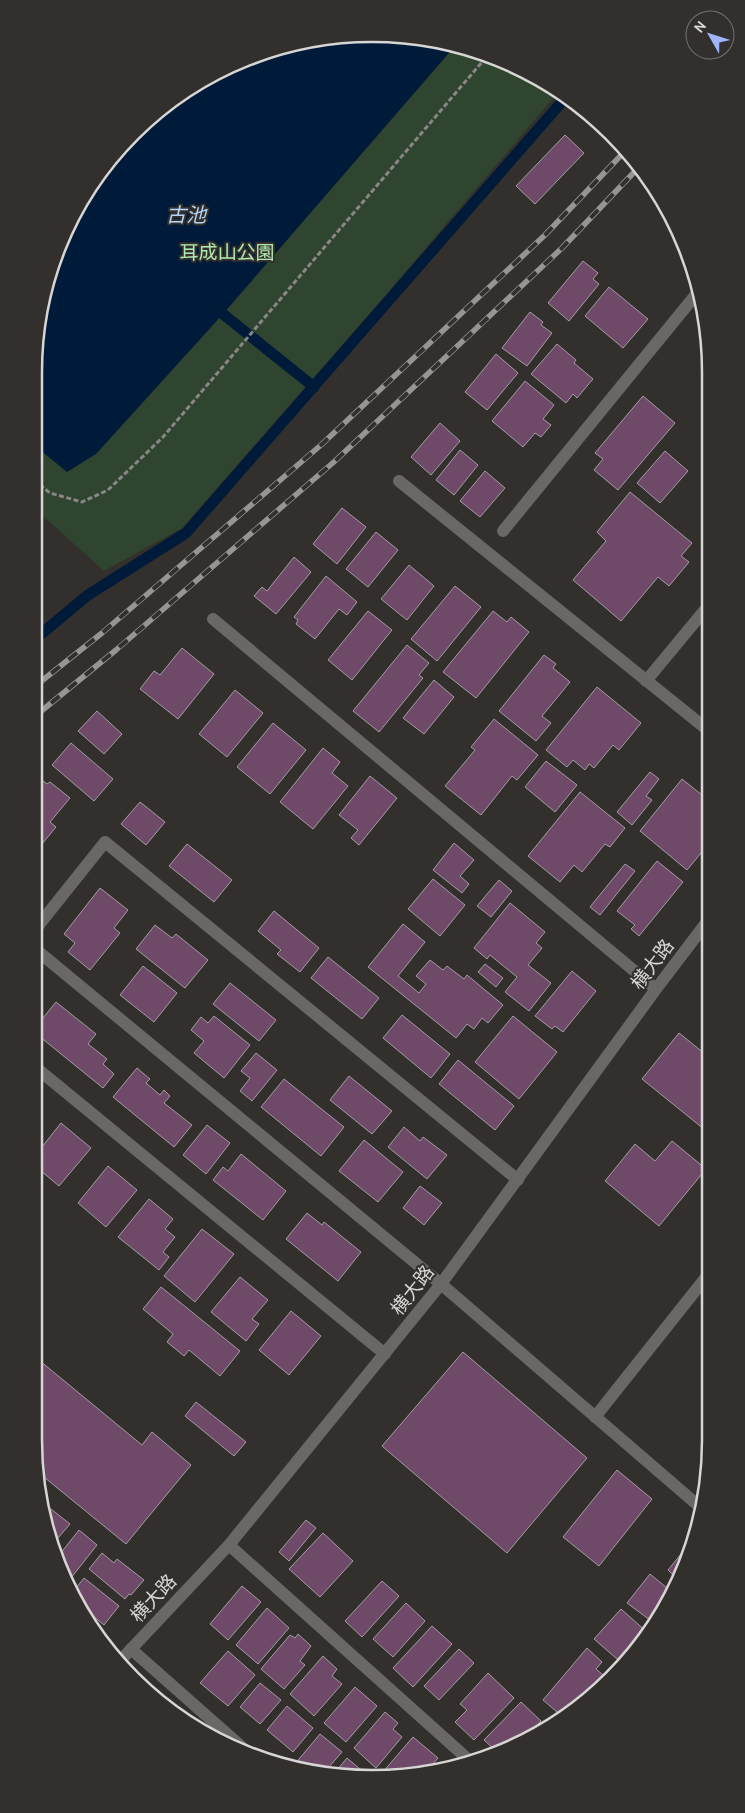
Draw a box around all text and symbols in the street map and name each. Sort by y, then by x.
north arrow [685,10,735,60]
text: N [690,17,710,36]
water label: 古池 [166,203,208,227]
park label: 耳成山公園 [179,241,275,264]
street label: 横大路 [626,935,679,994]
street label: 横大路 [386,1261,439,1320]
street label: 横大路 [126,1570,181,1627]

